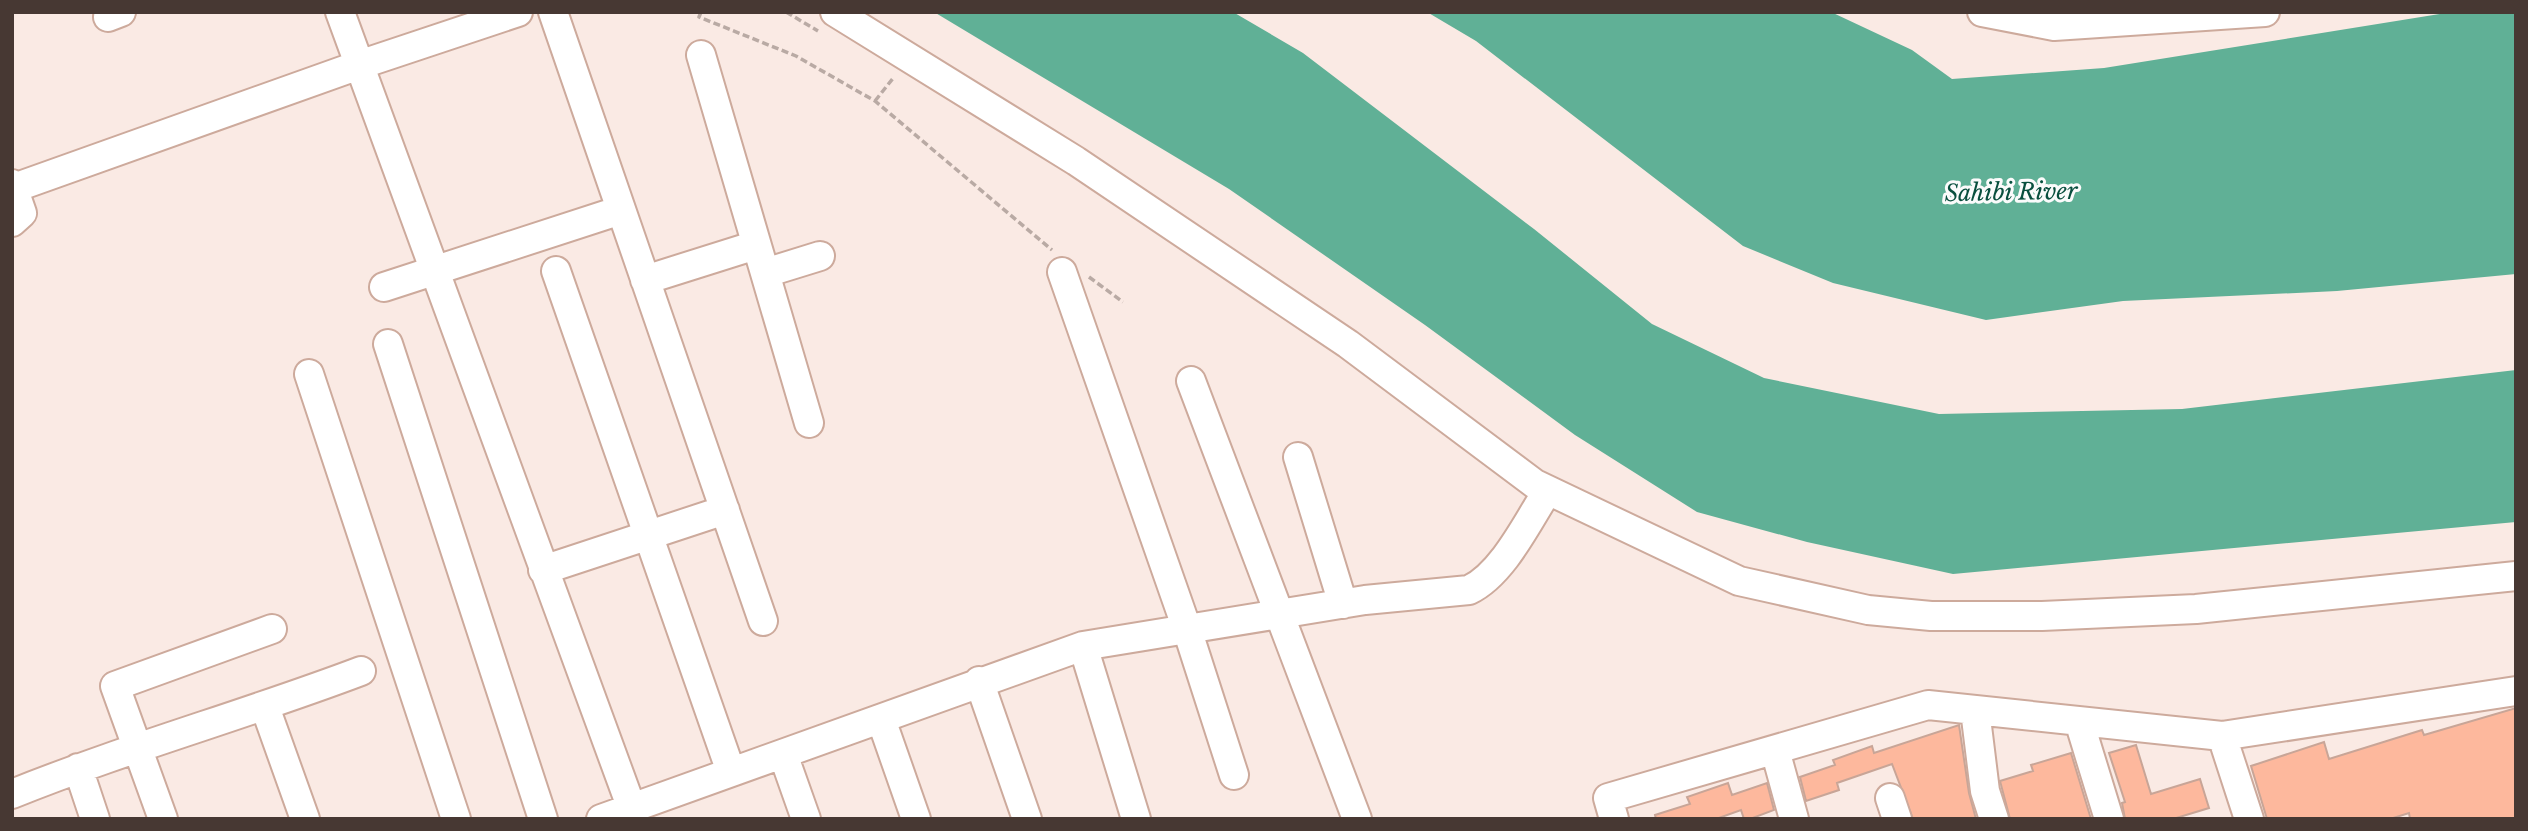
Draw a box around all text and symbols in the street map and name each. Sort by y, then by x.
water label: Sahibi River [1944,177,2079,207]

